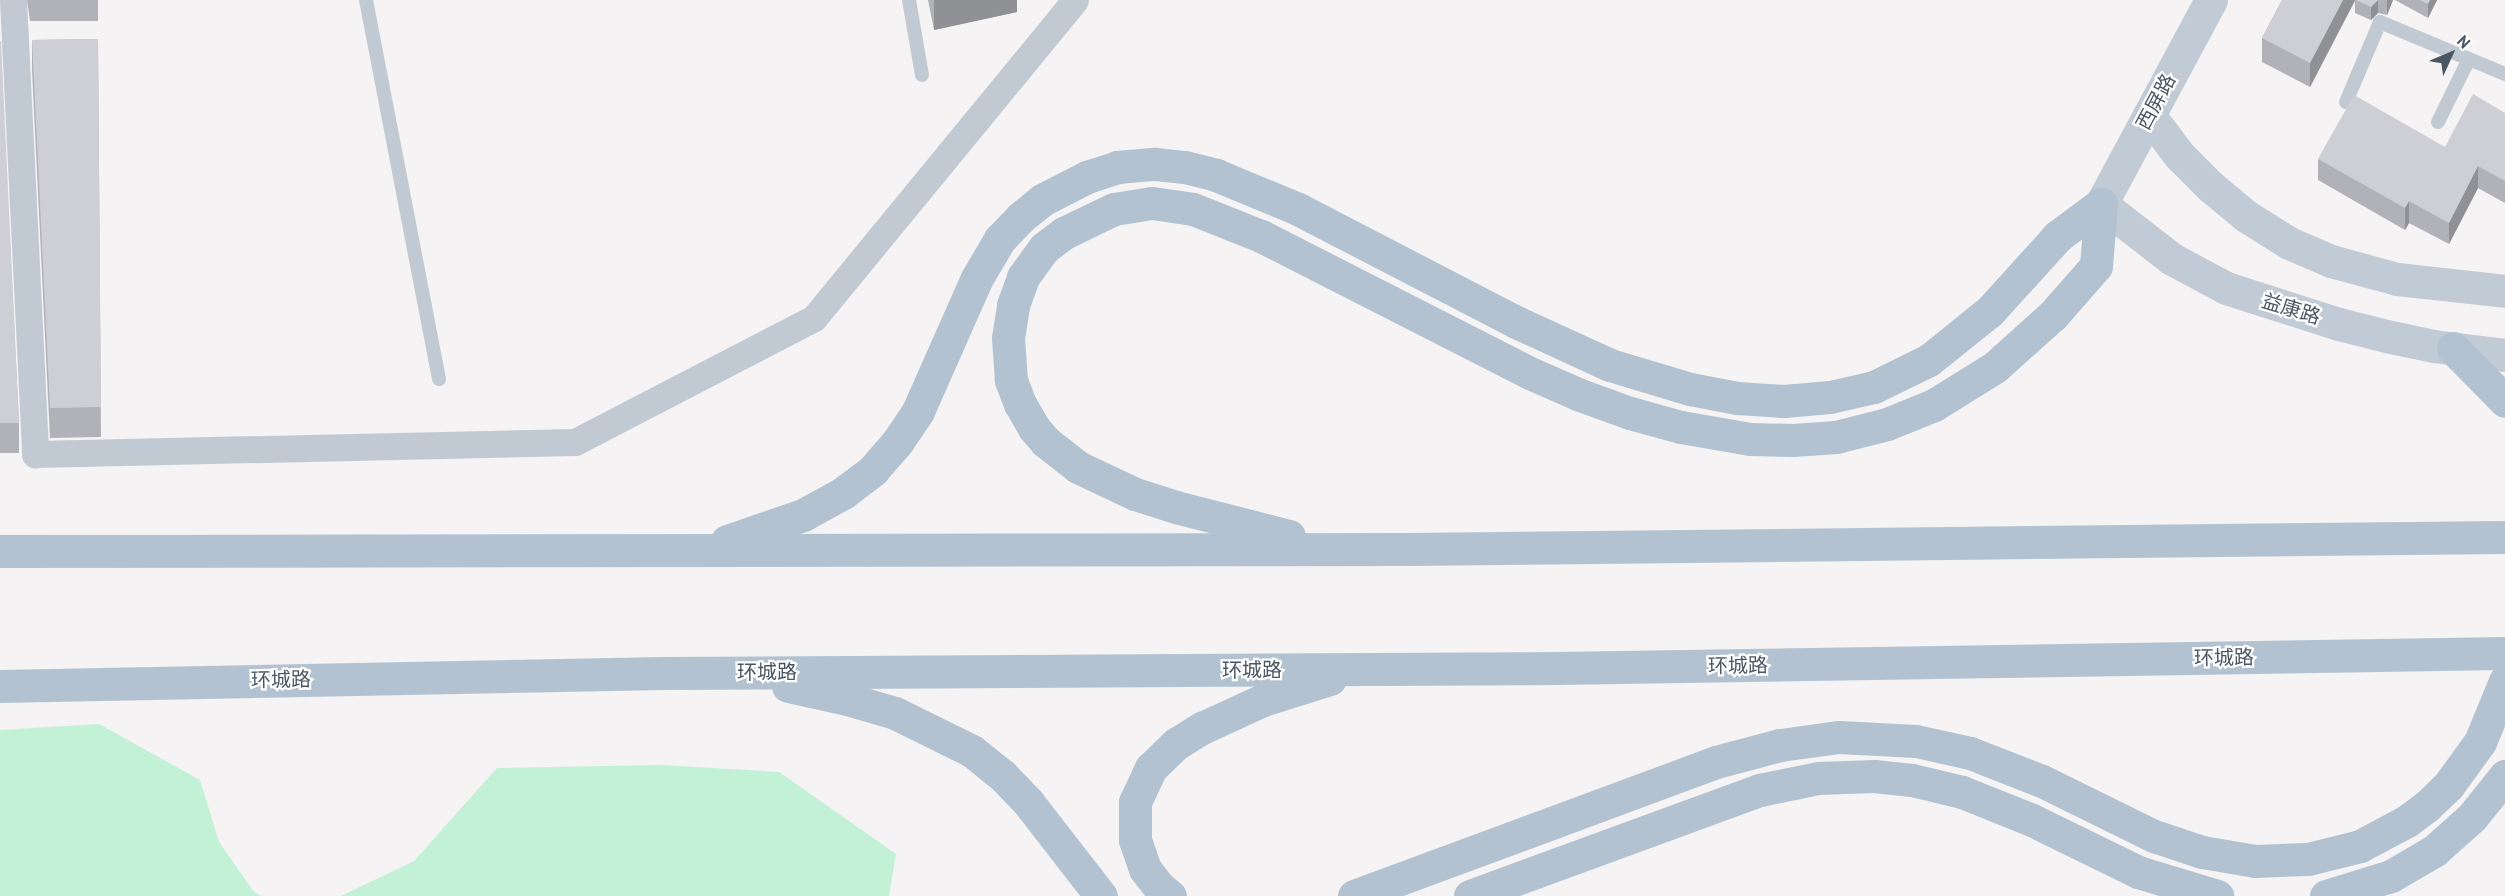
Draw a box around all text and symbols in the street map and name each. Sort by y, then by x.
north arrow [2421,24,2481,84]
text: N [2453,31,2475,52]
street label: 西屏路 [2131,70,2181,134]
street label: 益康路 [2259,289,2323,329]
street label: 环城路 [2194,645,2254,671]
street label: 环城路 [1708,653,1768,679]
street label: 环城路 [1222,658,1282,682]
street label: 环城路 [737,660,797,684]
street label: 环城路 [251,667,311,693]

